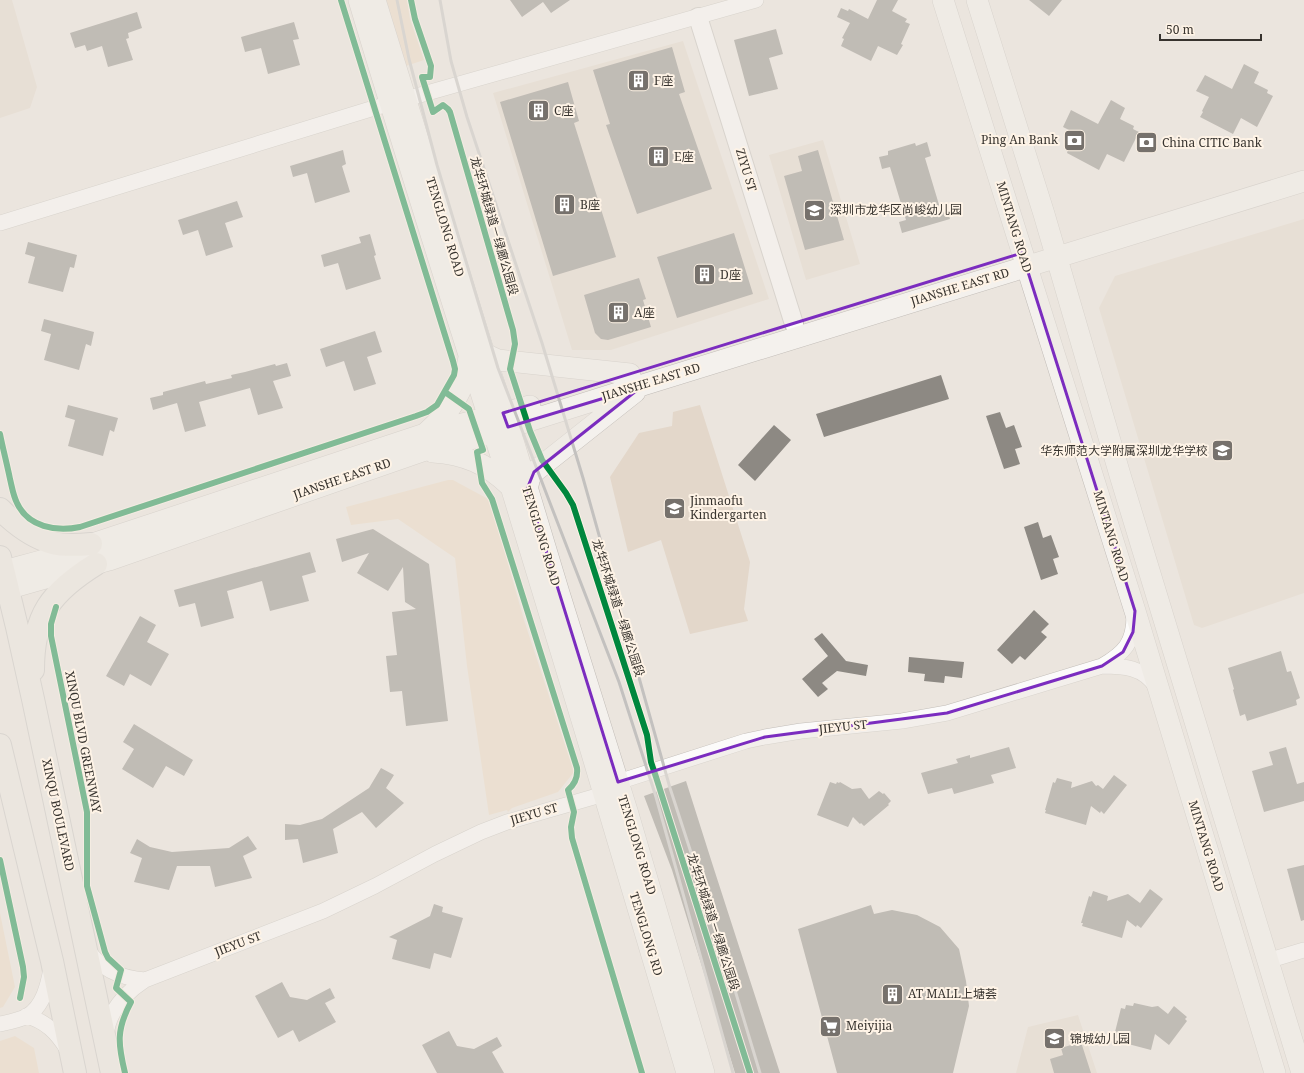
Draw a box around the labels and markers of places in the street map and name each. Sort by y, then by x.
building icon: F座 [626,68,652,94]
place label: F座 [654,72,673,89]
building icon: C座 [526,98,552,124]
place label: C座 [554,102,573,119]
bank icon: Ping An Bank [1061,127,1087,153]
bank icon: China CITIC Bank [1133,130,1159,156]
place label: Ping An Bank [981,131,1059,148]
place label: China CITIC Bank [1162,134,1263,151]
building icon: E座 [646,144,672,170]
place label: E座 [674,148,693,165]
building icon: B座 [552,192,578,218]
place label: B座 [580,196,600,213]
school or university icon: 深圳市龙华区尚峻幼儿园 [801,197,827,223]
place label: 深圳市龙华区尚峻幼儿园 [830,201,962,218]
building icon: D座 [692,262,718,288]
place label: D座 [720,266,741,283]
building icon: A座 [605,300,631,326]
place label: A座 [634,304,654,321]
school or university icon: 华东师范大学附属深圳龙华学校 [1210,438,1236,464]
place label: 华东师范大学附属深圳龙华学校 [1040,442,1208,459]
place label: Jinmaofu Kindergarten [689,492,767,523]
school or university icon: Jinmaofu Kindergarten [662,495,688,521]
building icon: AT MALL上塘荟 [879,981,905,1007]
place label: AT MALL上塘荟 [908,985,997,1002]
supermarket icon: Meiyijia [818,1013,844,1039]
place label: Meiyijia [846,1017,893,1034]
school or university icon: 锦城幼儿园 [1042,1026,1068,1052]
place label: 锦城幼儿园 [1070,1030,1130,1047]

